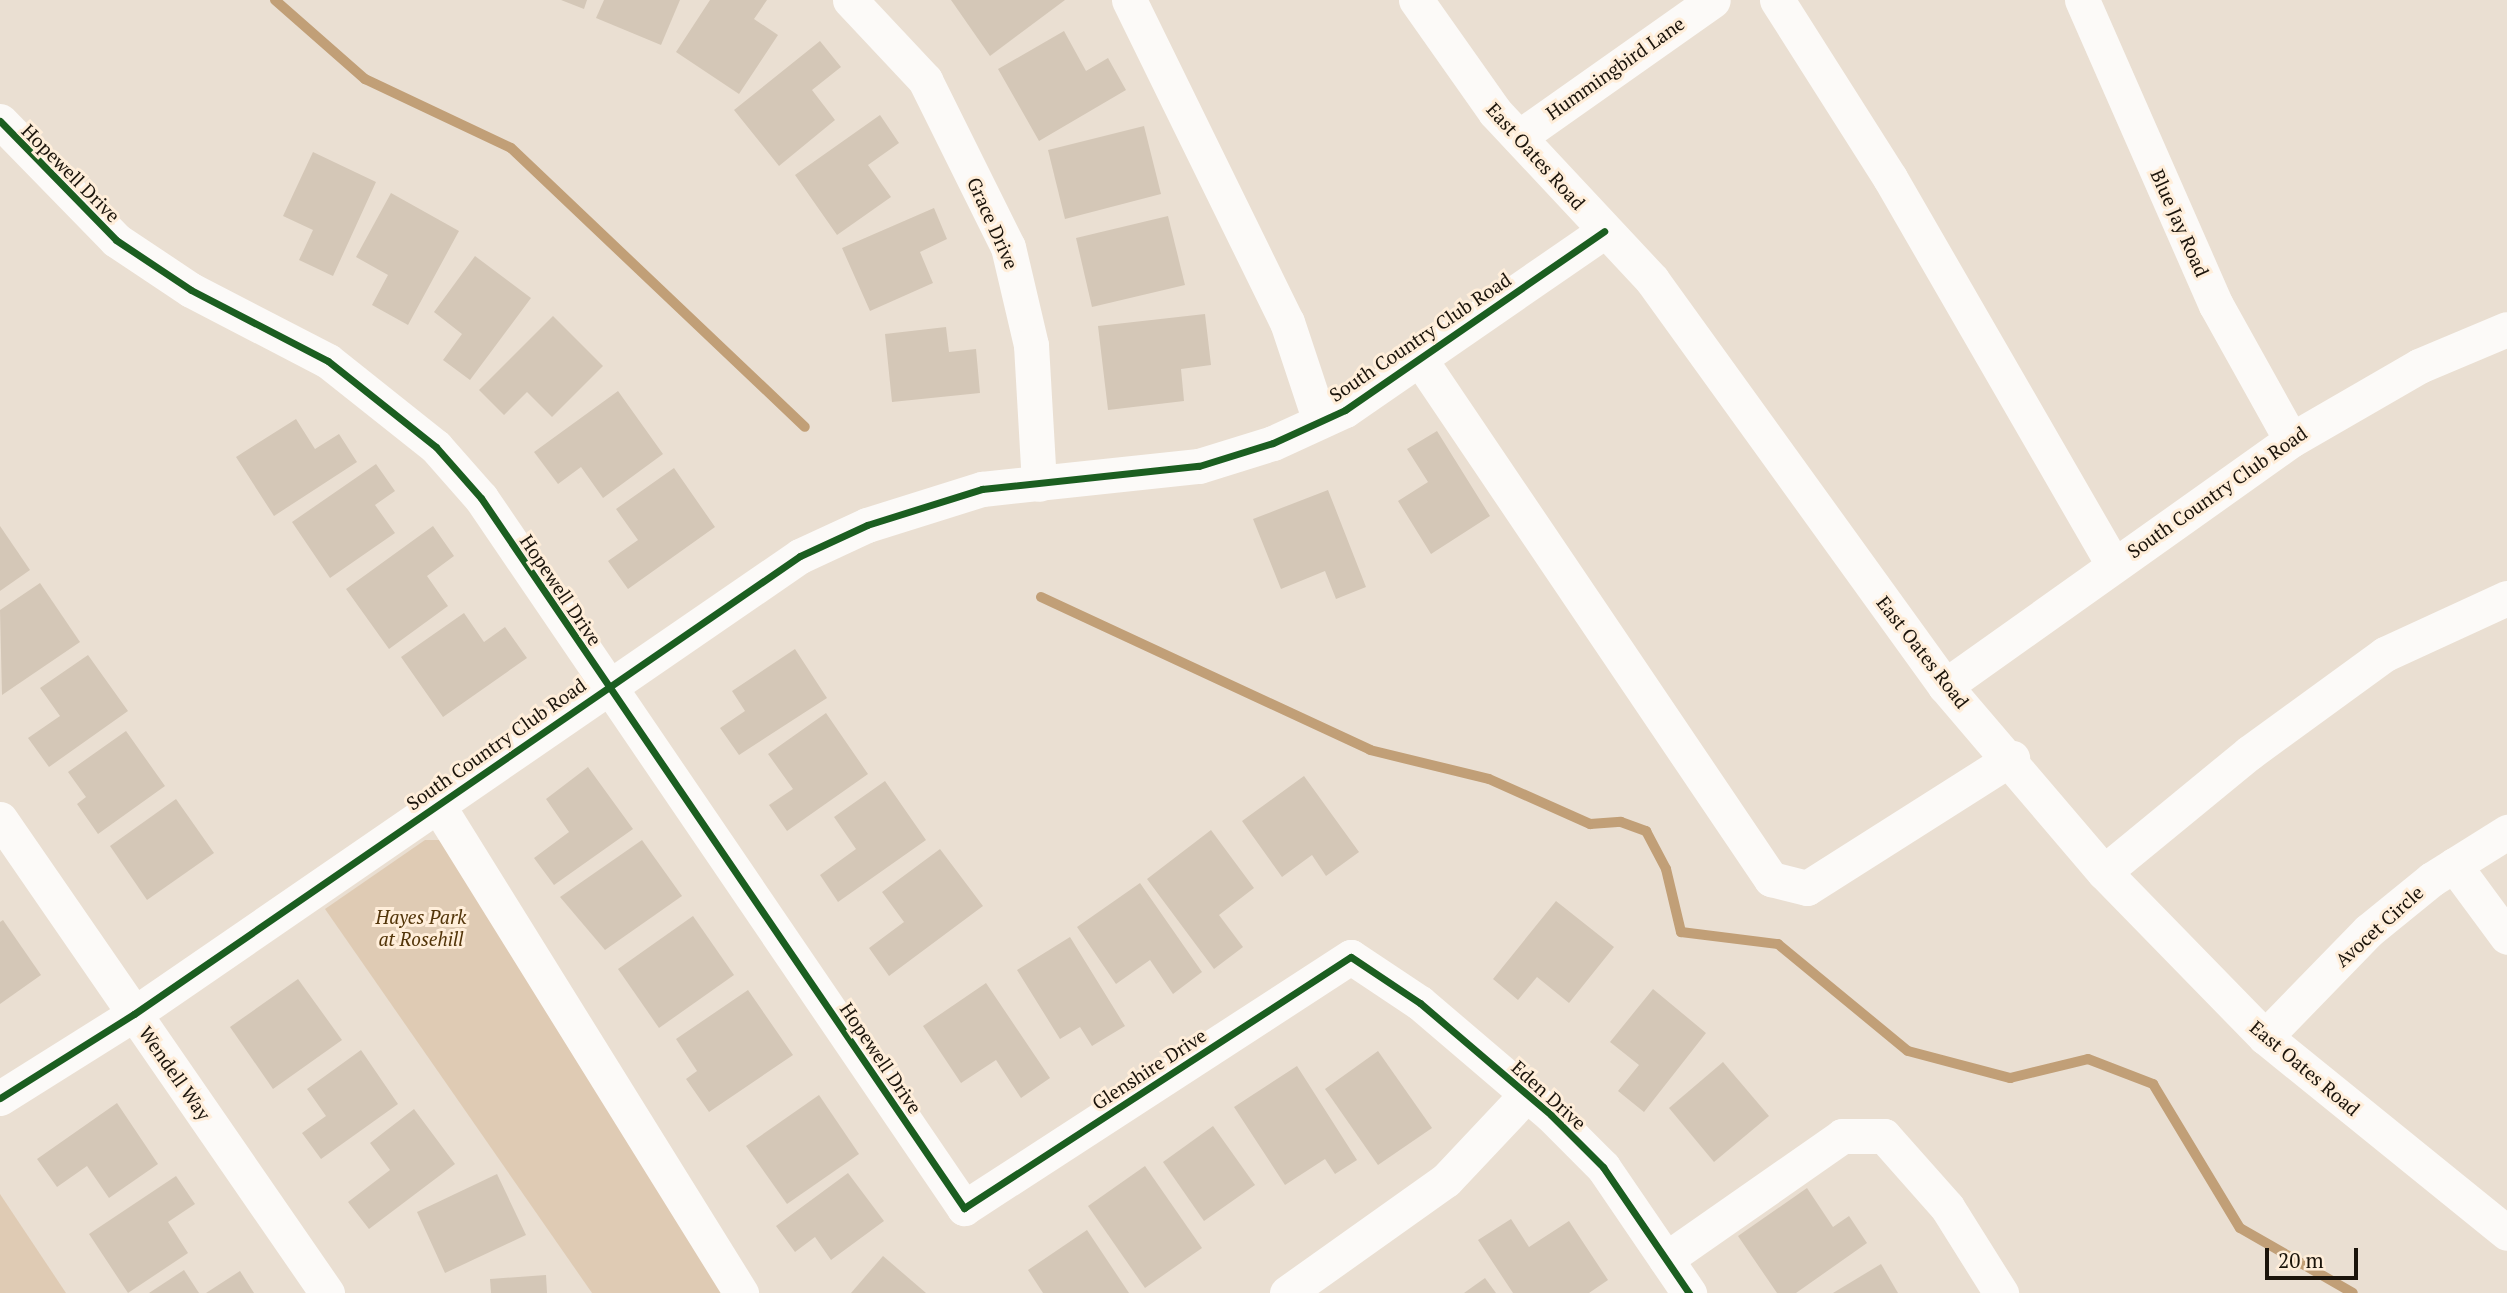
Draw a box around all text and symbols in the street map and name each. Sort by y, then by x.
street label: Hummingbird Lane [1541,12,1689,124]
street label: East Oates Road [1482,98,1590,214]
street label: Hopewell Drive [17,119,125,227]
street label: Blue Jay Road [2146,166,2214,280]
street label: Grace Drive [963,174,1023,272]
street label: South Country Club Road [1325,268,1515,406]
street label: South Country Club Road [2123,421,2311,563]
street label: Hopewell Drive [515,530,607,650]
street label: East Oates Road [1872,591,1974,713]
street label: South Country Club Road [402,673,590,815]
street label: Avocet Circle [2330,881,2428,971]
park label: Hayes Park at Rosehill [376,906,466,950]
street label: Hopewell Drive [835,998,927,1118]
street label: East Oates Road [2246,1016,2364,1120]
street label: Wendell Way [134,1022,216,1124]
street label: Glenshire Drive [1088,1024,1210,1114]
street label: Eden Drive [1507,1056,1591,1134]
scale bar [2269,1234,2362,1278]
text: 20 m [2278,1246,2324,1274]

